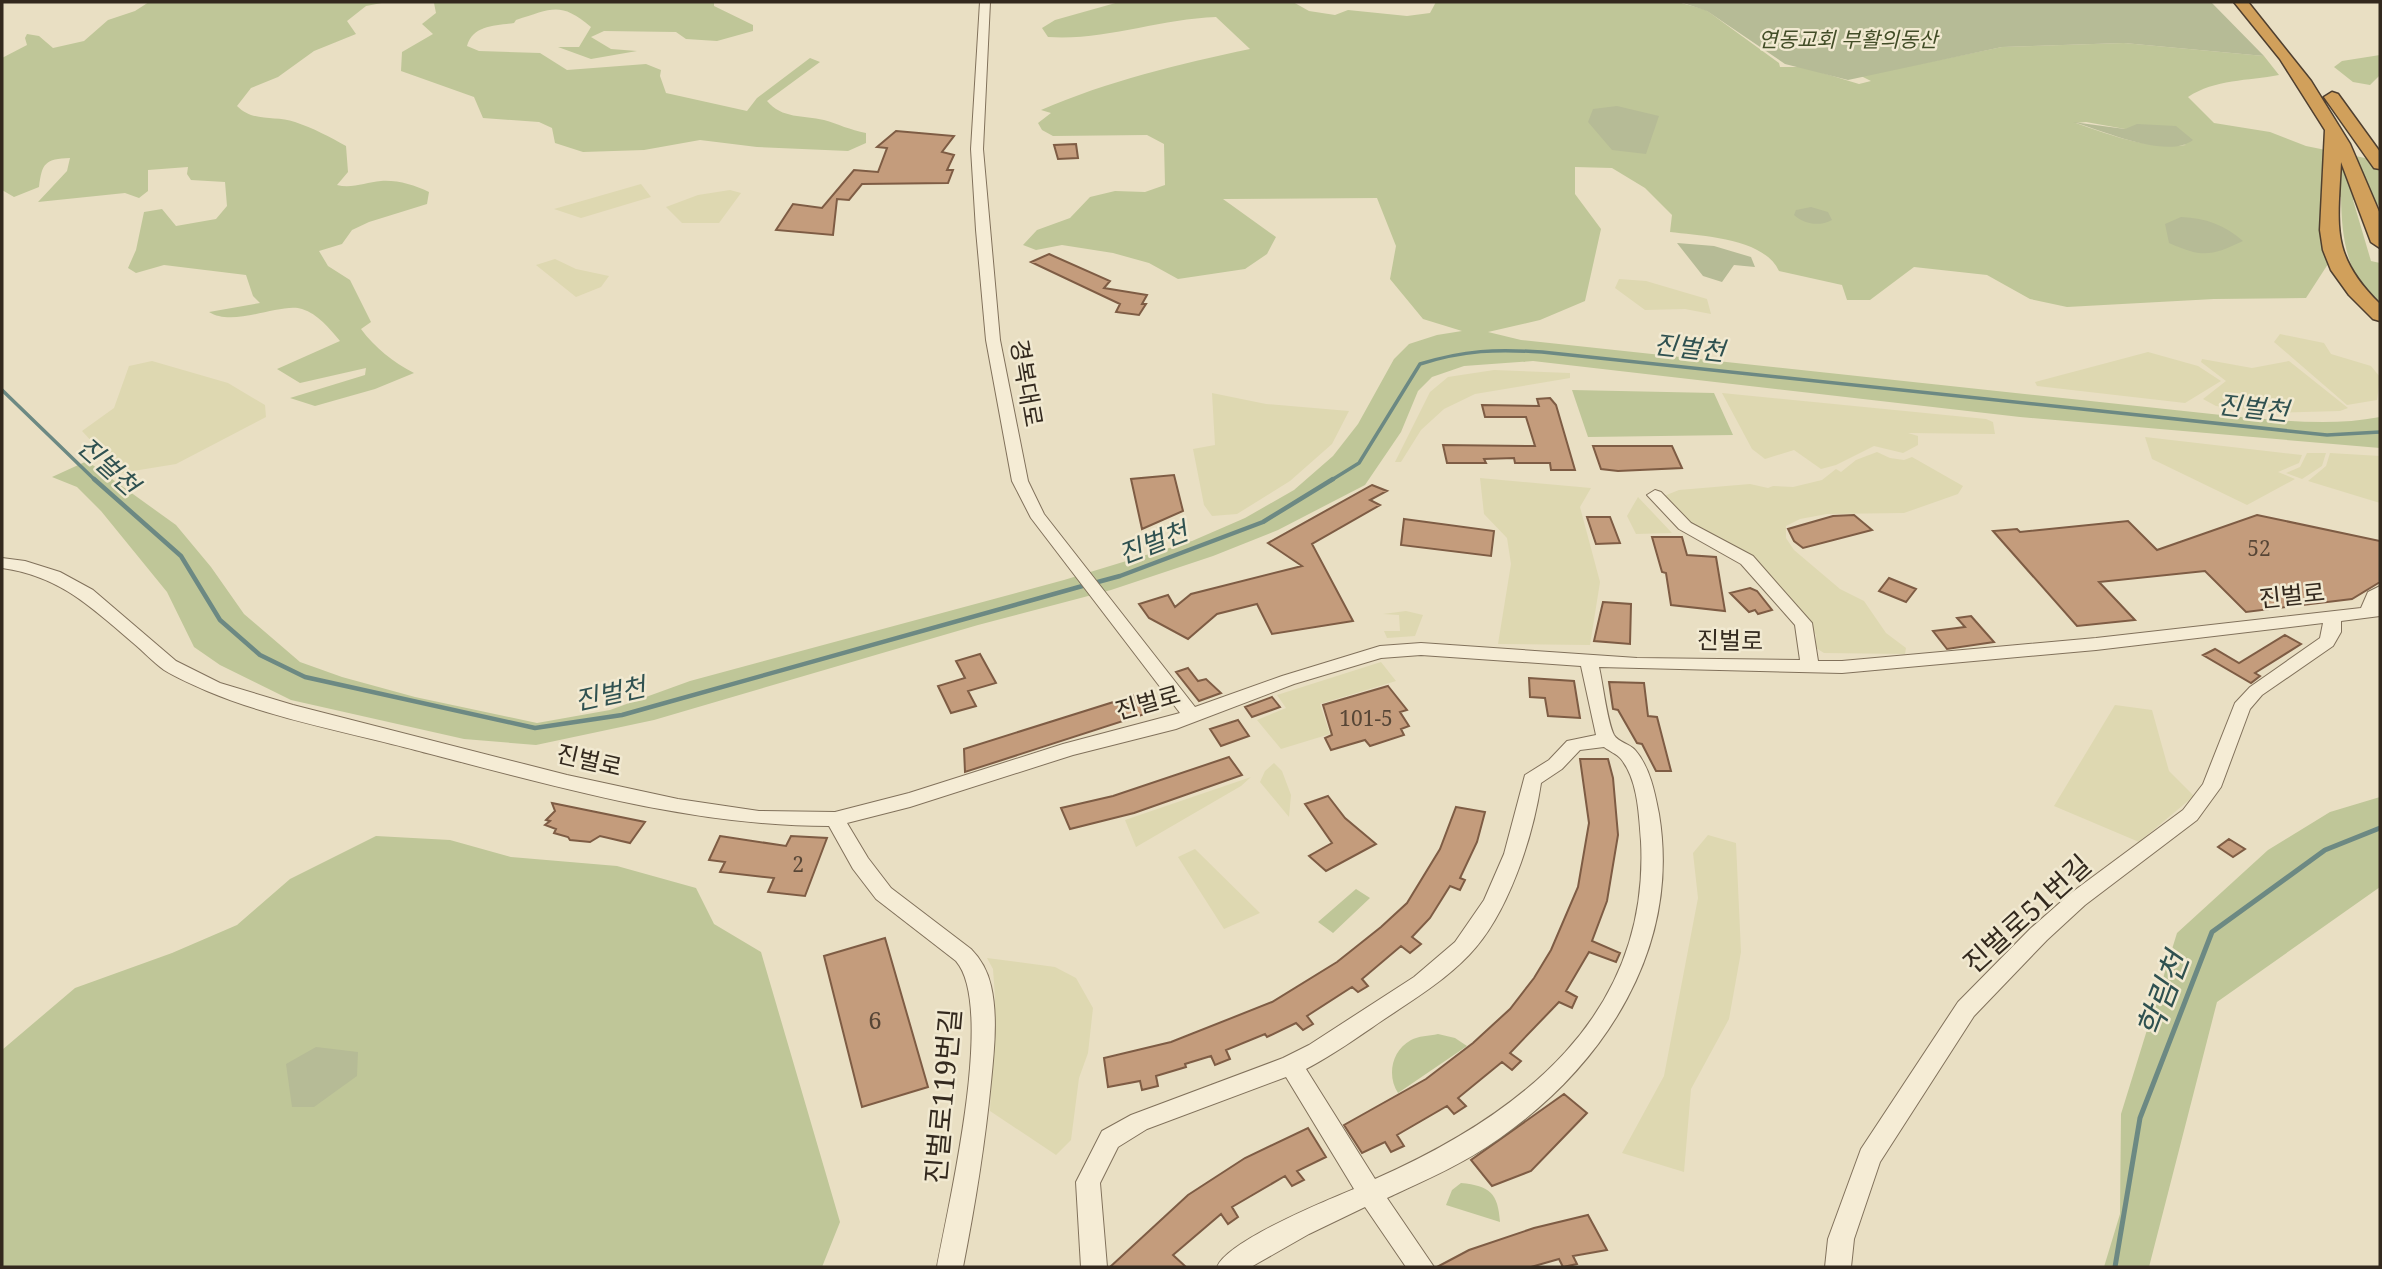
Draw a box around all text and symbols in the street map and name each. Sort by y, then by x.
park label: 연동교회 부활의동산 [1758,25,1940,53]
water label: 진벌천 [1652,325,1730,369]
street label: 경복대로 [1004,336,1051,429]
water label: 진벌천 [2216,385,2294,429]
water label: 진벌천 [70,428,150,505]
water label: 진벌천 [1113,511,1195,572]
house number: 52 [2247,534,2271,562]
street label: 진벌로 [2257,575,2327,614]
street label: 진벌로 [1697,622,1763,657]
water label: 진벌천 [571,667,652,718]
street label: 진벌로 [1111,677,1184,727]
house number: 101-5 [1339,704,1393,732]
street label: 진벌로 [553,736,625,783]
street label: 진벌로51번길 [1954,846,2099,981]
house number: 2 [792,850,804,878]
water label: 학림천 [2126,942,2199,1043]
house number: 6 [868,1003,882,1036]
street label: 진벌로119번길 [915,1007,969,1185]

